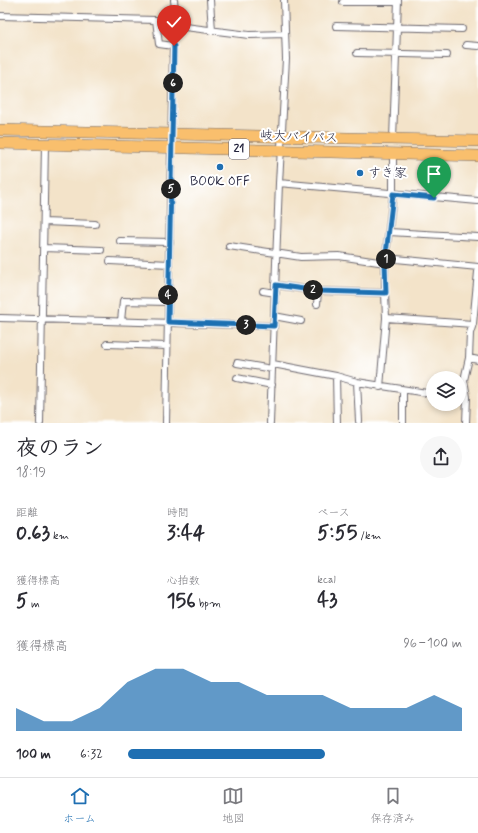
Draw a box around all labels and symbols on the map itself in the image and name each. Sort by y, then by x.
pin [157,5,191,46]
pin: 6 [163,73,183,93]
street label: 岐大バイパス [260,127,338,147]
road number: 21 [229,139,249,159]
pin [417,157,451,198]
marker: BOOK OFF [215,162,225,172]
place label: すき家 [368,165,407,182]
marker: すき家 [355,168,365,178]
place label: BOOK OFF [190,173,250,190]
pin: 5 [161,179,181,199]
pin: 1 [376,249,396,269]
pin: 2 [303,280,323,300]
pin: 4 [158,285,178,305]
pin: 3 [236,315,256,335]

